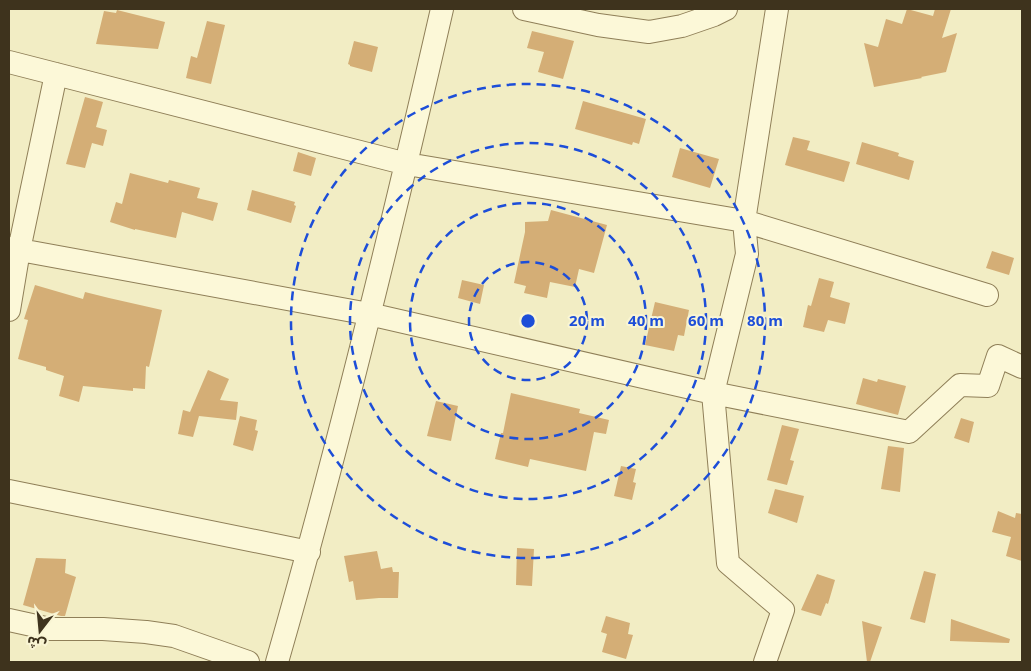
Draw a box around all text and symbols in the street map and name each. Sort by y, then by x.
text: 20 m [569,305,605,337]
text: 40 m [628,305,664,337]
text: 60 m [688,305,724,337]
text: 80 m [747,305,783,337]
centre of rings [519,312,537,330]
north arrow [15,606,65,656]
text: ش [23,626,50,660]

